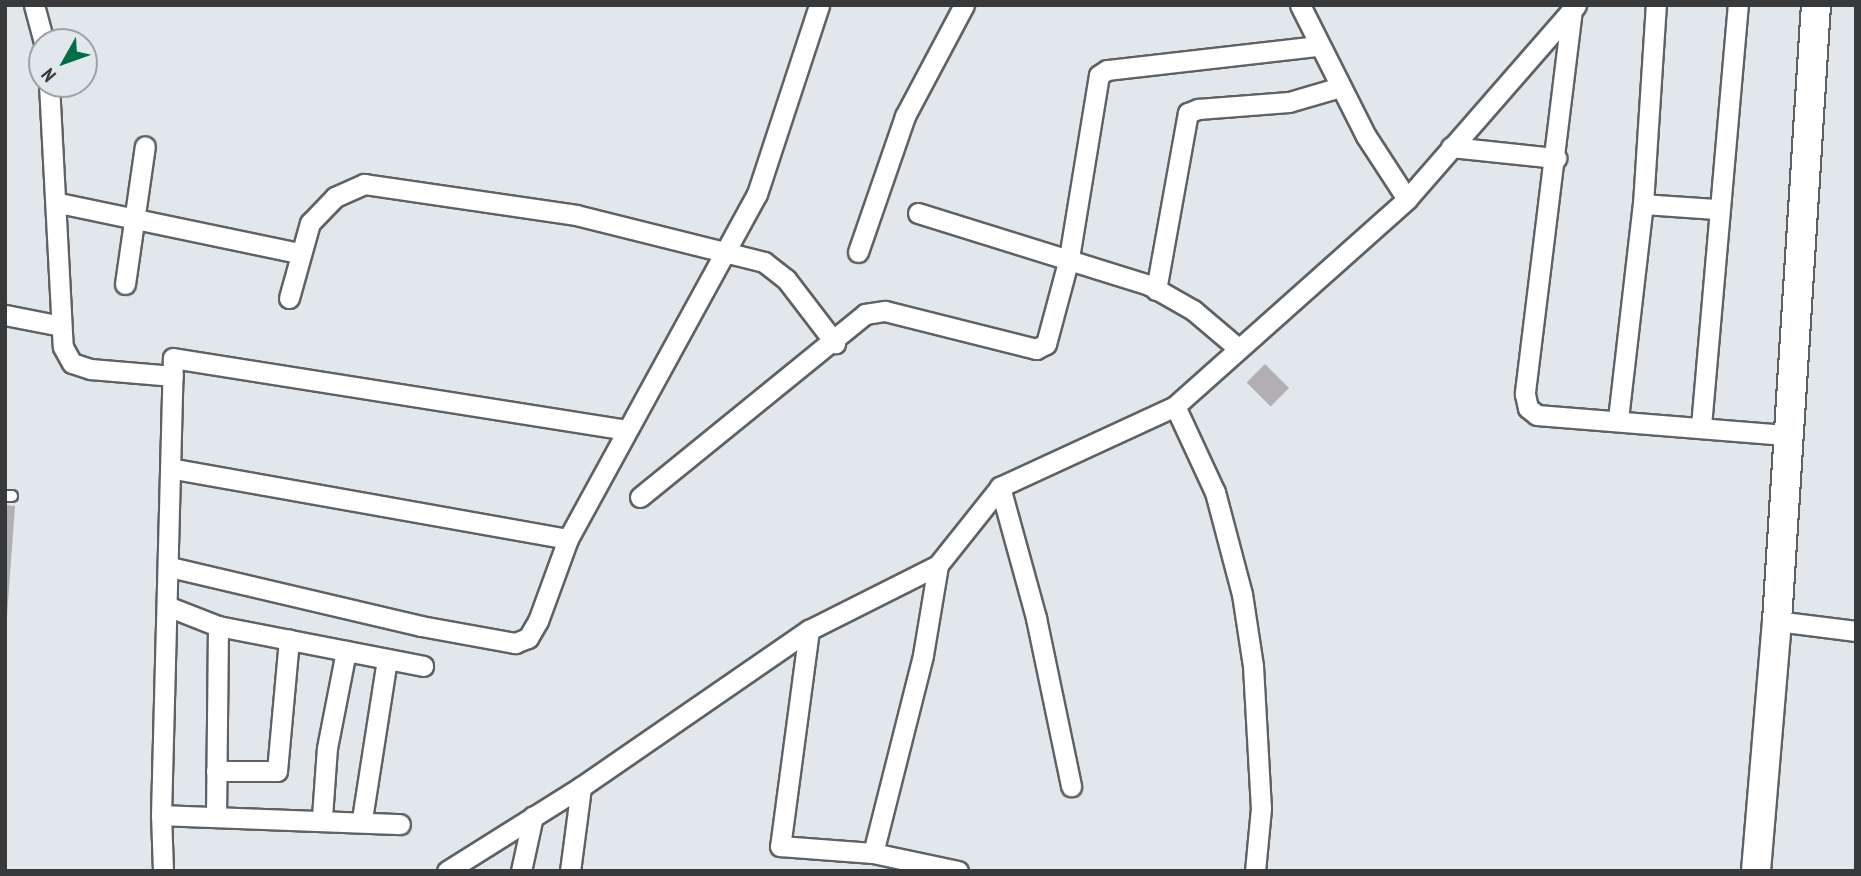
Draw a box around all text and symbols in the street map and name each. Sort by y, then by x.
north arrow [28,28,98,98]
text: N [36,64,61,87]

